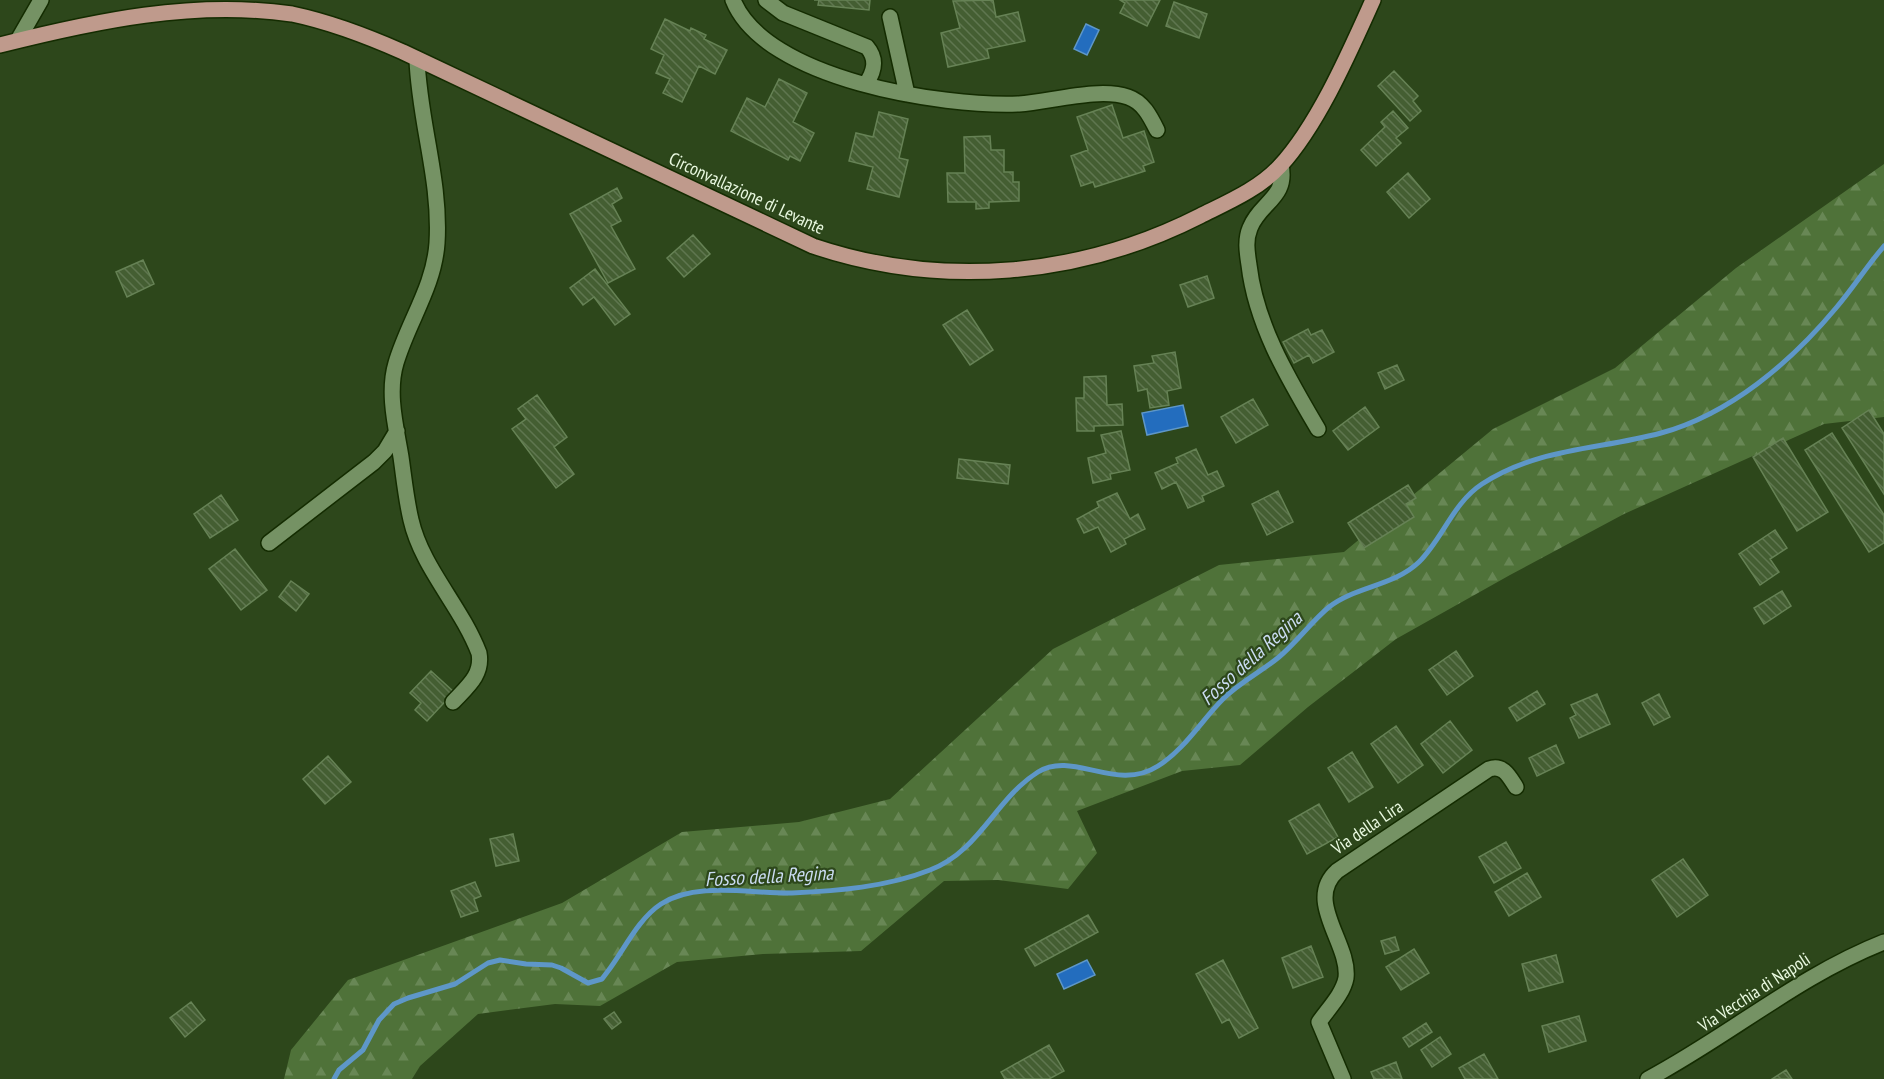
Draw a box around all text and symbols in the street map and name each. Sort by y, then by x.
street label: Circonvallazione di Levante [665,147,829,239]
water label: Fosso della Regina [1195,605,1308,711]
street label: Via della Lira [1326,795,1407,860]
water label: Fosso della Regina [704,860,835,892]
street label: Via Vecchia di Napoli [1693,947,1814,1037]

